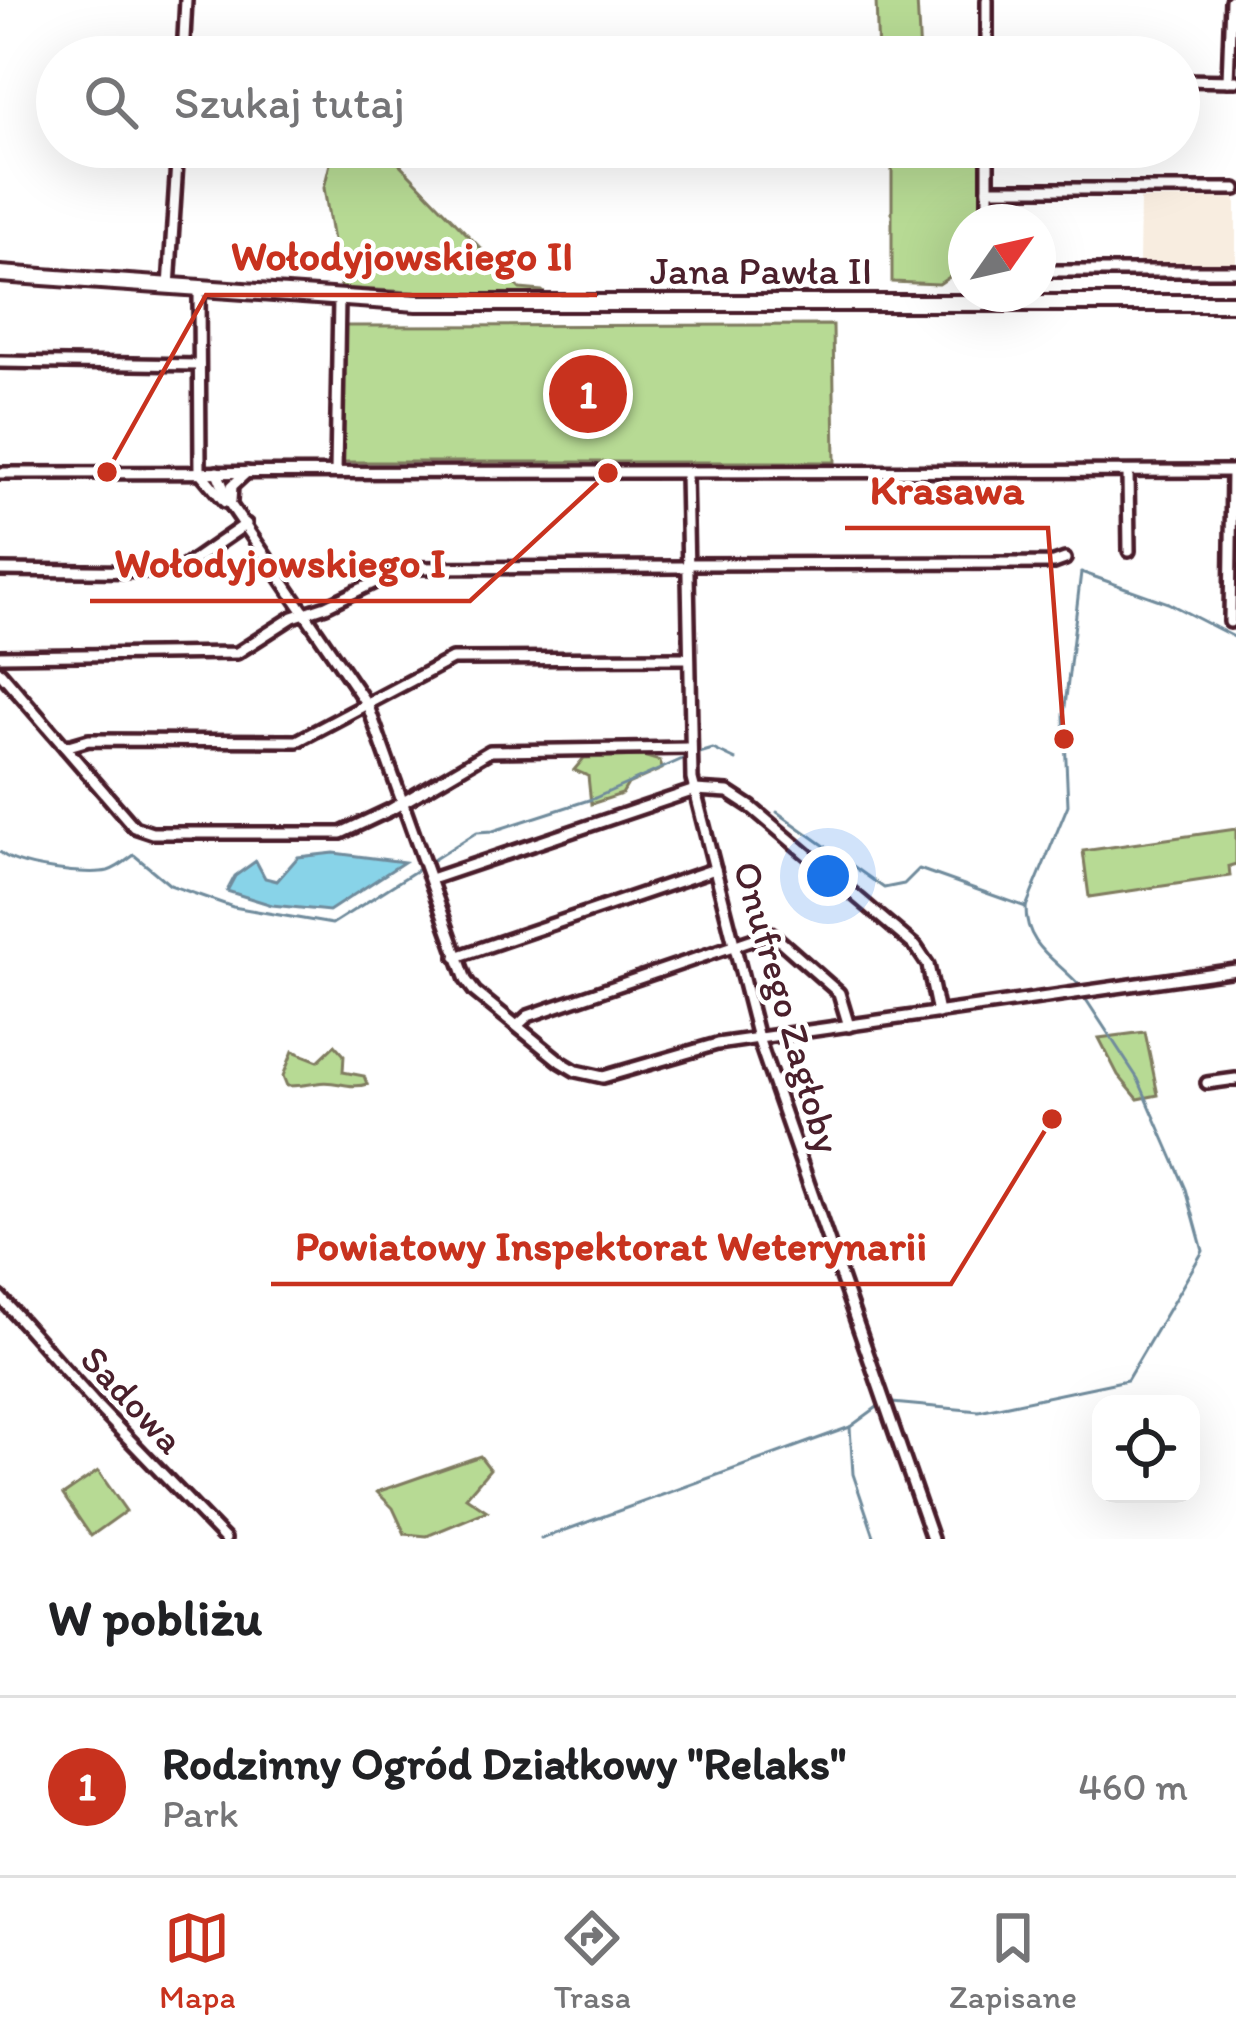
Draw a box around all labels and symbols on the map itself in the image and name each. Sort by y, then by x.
north arrow [948,204,1056,312]
callout: Wołodyjowskiego II [206,217,597,295]
text: Wołodyjowskiego II [231,230,573,281]
street label: Jana Pawła II [650,247,872,294]
pin: 1 [549,349,627,439]
callout: Krasawa [845,450,1048,528]
text: Krasawa [870,464,1025,515]
callout: Wołodyjowskiego I [90,523,470,601]
text: Wołodyjowskiego I [114,537,446,588]
your location [798,846,858,906]
street label: Onufrego Zagłoby [723,856,852,1158]
callout: Powiatowy Inspektorat Weterynarii [271,1206,951,1284]
text: Powiatowy Inspektorat Weterynarii [295,1220,927,1271]
street label: Sadowa [71,1336,194,1463]

